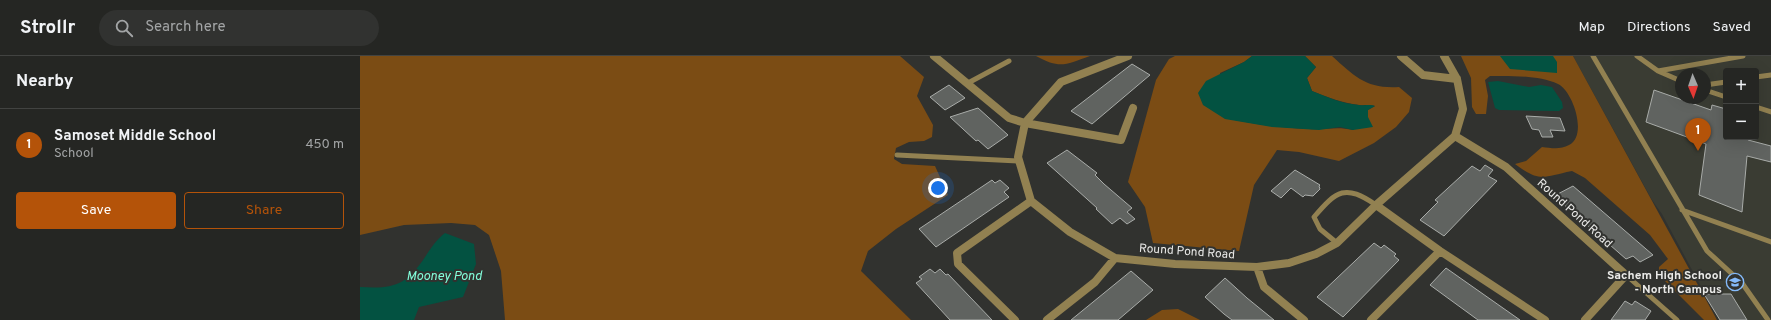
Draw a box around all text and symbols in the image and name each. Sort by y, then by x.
search box [99,10,379,46]
text: Strollr [20,16,75,40]
icon: search [113,17,135,39]
text: Search here [145,18,225,37]
text: Map [1579,19,1605,36]
text: Directions [1627,19,1691,36]
text: Saved [1713,19,1751,36]
north arrow [1675,68,1711,104]
map controls [1723,68,1759,140]
button: + [1723,68,1759,104]
text: Nearby [16,71,73,93]
button: − [1723,104,1759,140]
pin: 1 [1685,118,1711,151]
text: Samoset Middle School [54,127,216,146]
text: 1 [26,137,32,153]
text: 450 m [305,137,344,153]
text: School [54,146,94,162]
street label: Round Pond Road [1533,176,1615,252]
your location [928,178,948,198]
button: Save [16,192,176,229]
button: Share [184,192,344,229]
street label: Round Pond Road [1138,241,1235,263]
place label: Sachem High School - North Campus [1607,268,1722,298]
water label: Mooney Pond [406,269,483,285]
school or university icon: Sachem High School - North Campus [1725,272,1745,292]

